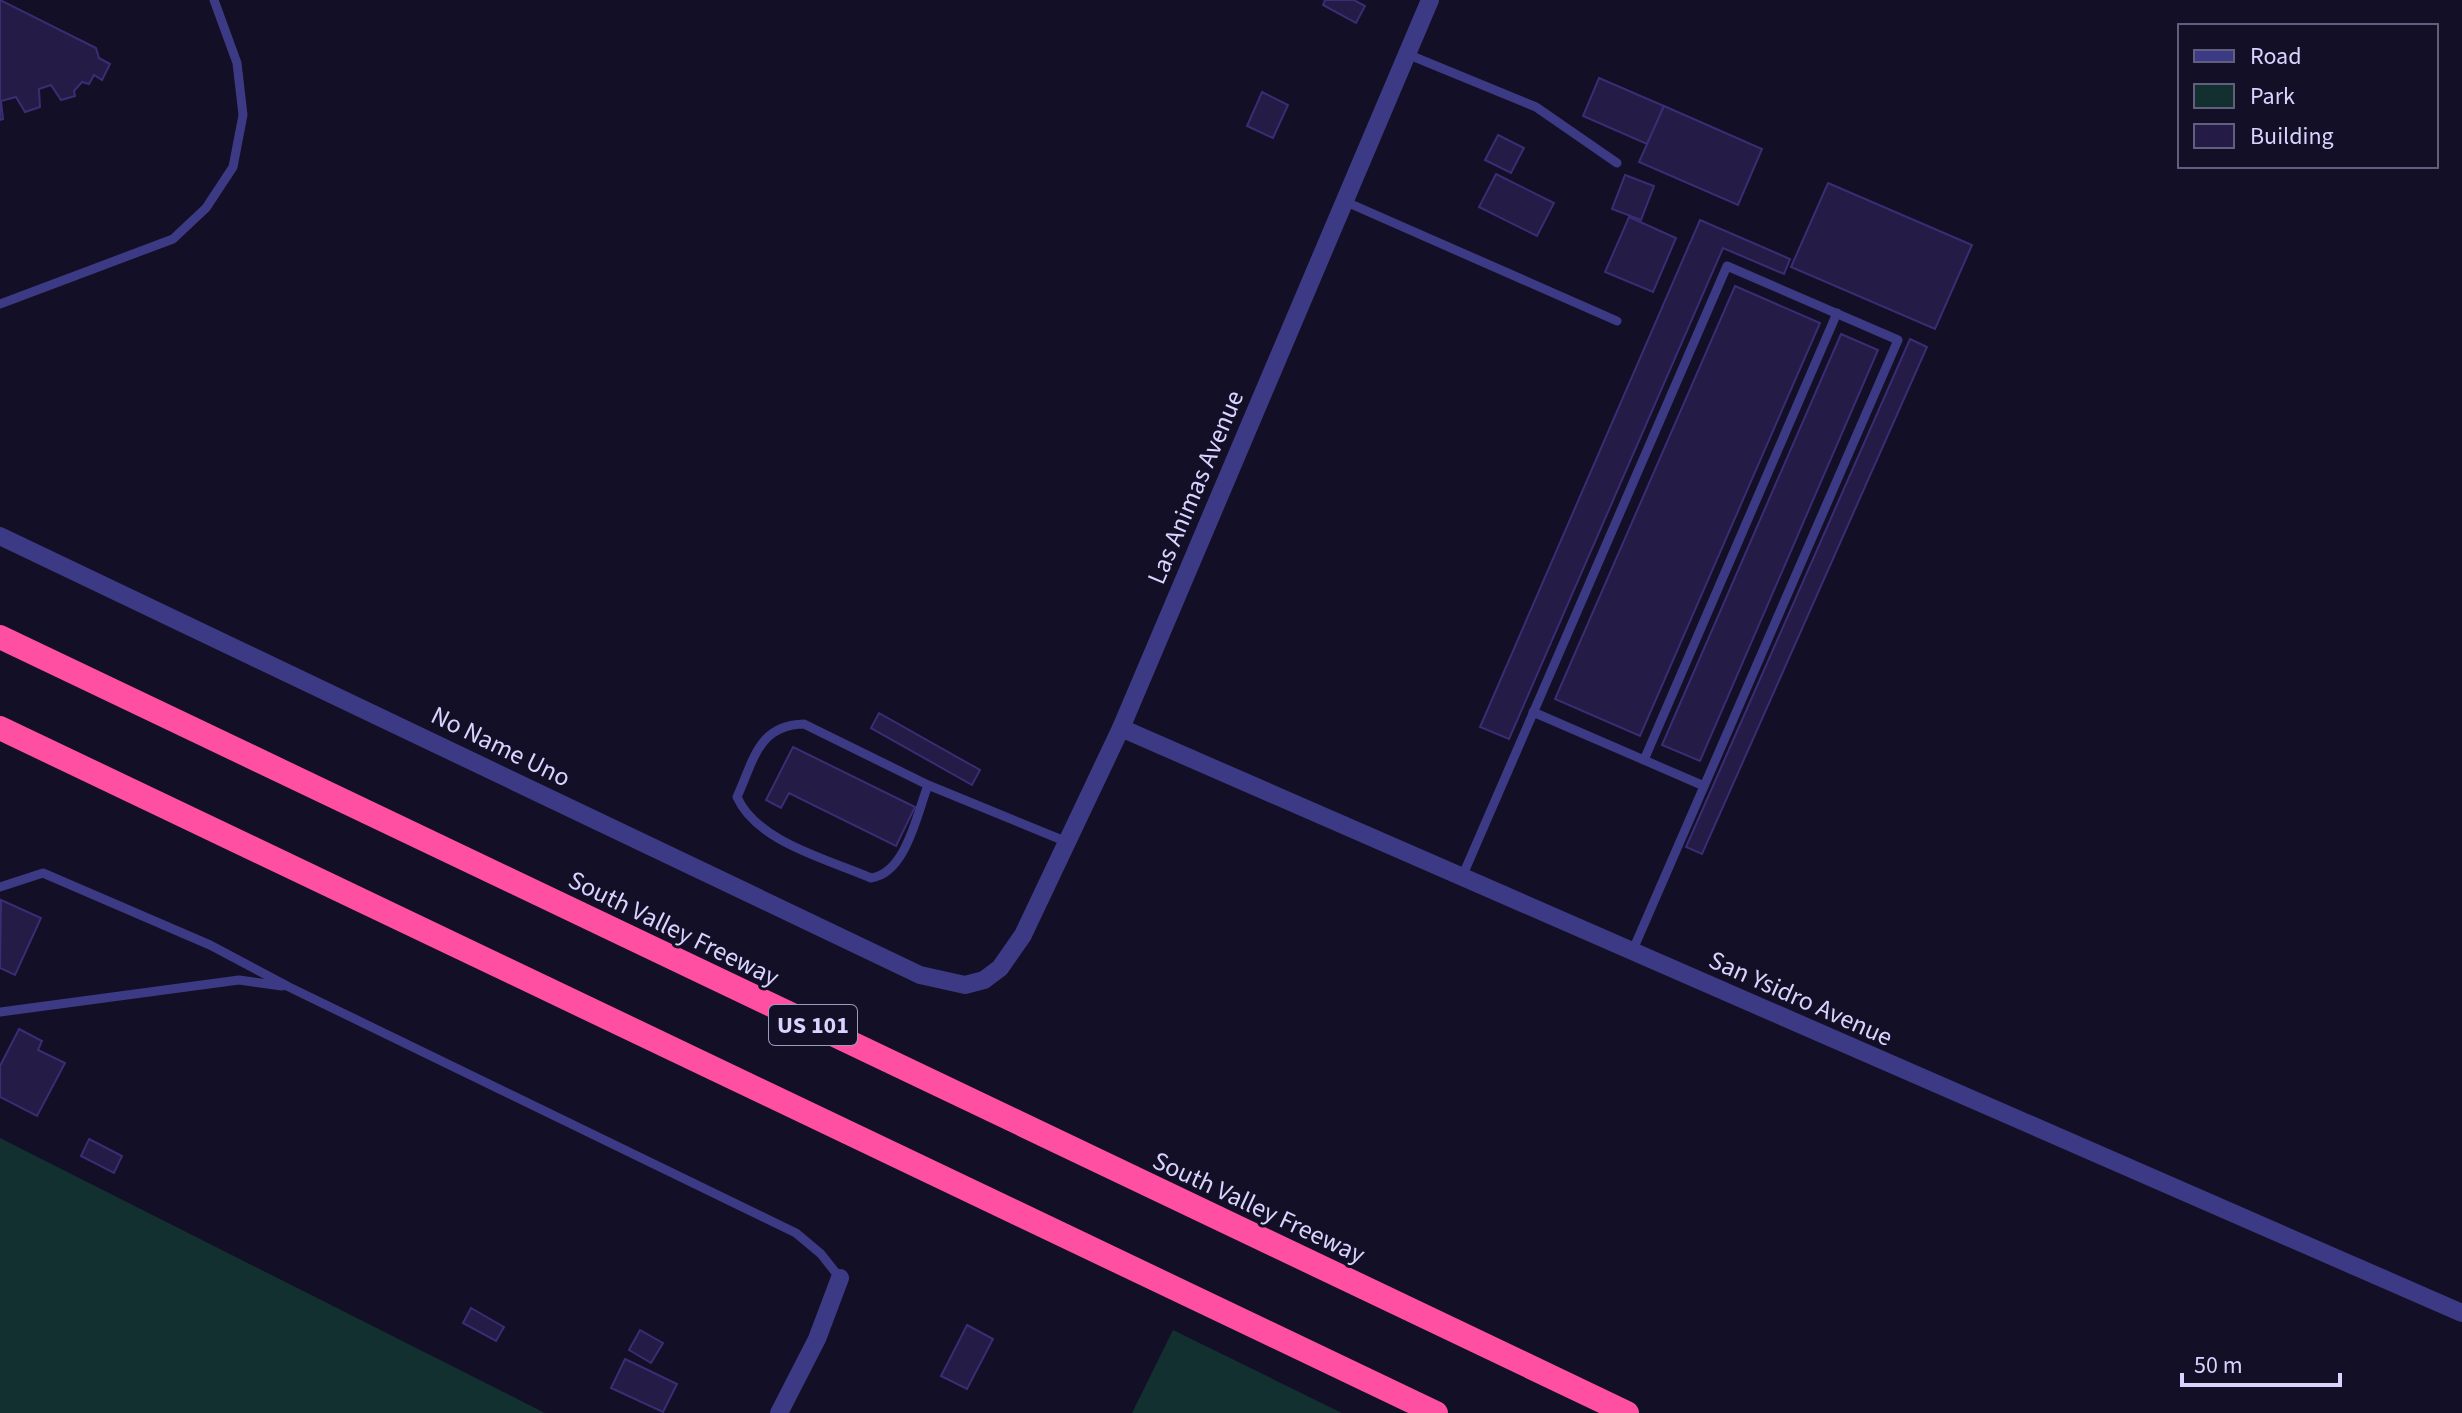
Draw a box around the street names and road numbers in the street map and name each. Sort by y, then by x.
street label: Las Animas Avenue [1138,384,1253,590]
street label: No Name Uno [425,697,577,796]
street label: South Valley Freeway [562,861,785,996]
street label: San Ysidro Avenue [1703,941,1899,1056]
road number: US 101 [769,1005,857,1045]
street label: South Valley Freeway [1147,1142,1371,1273]

